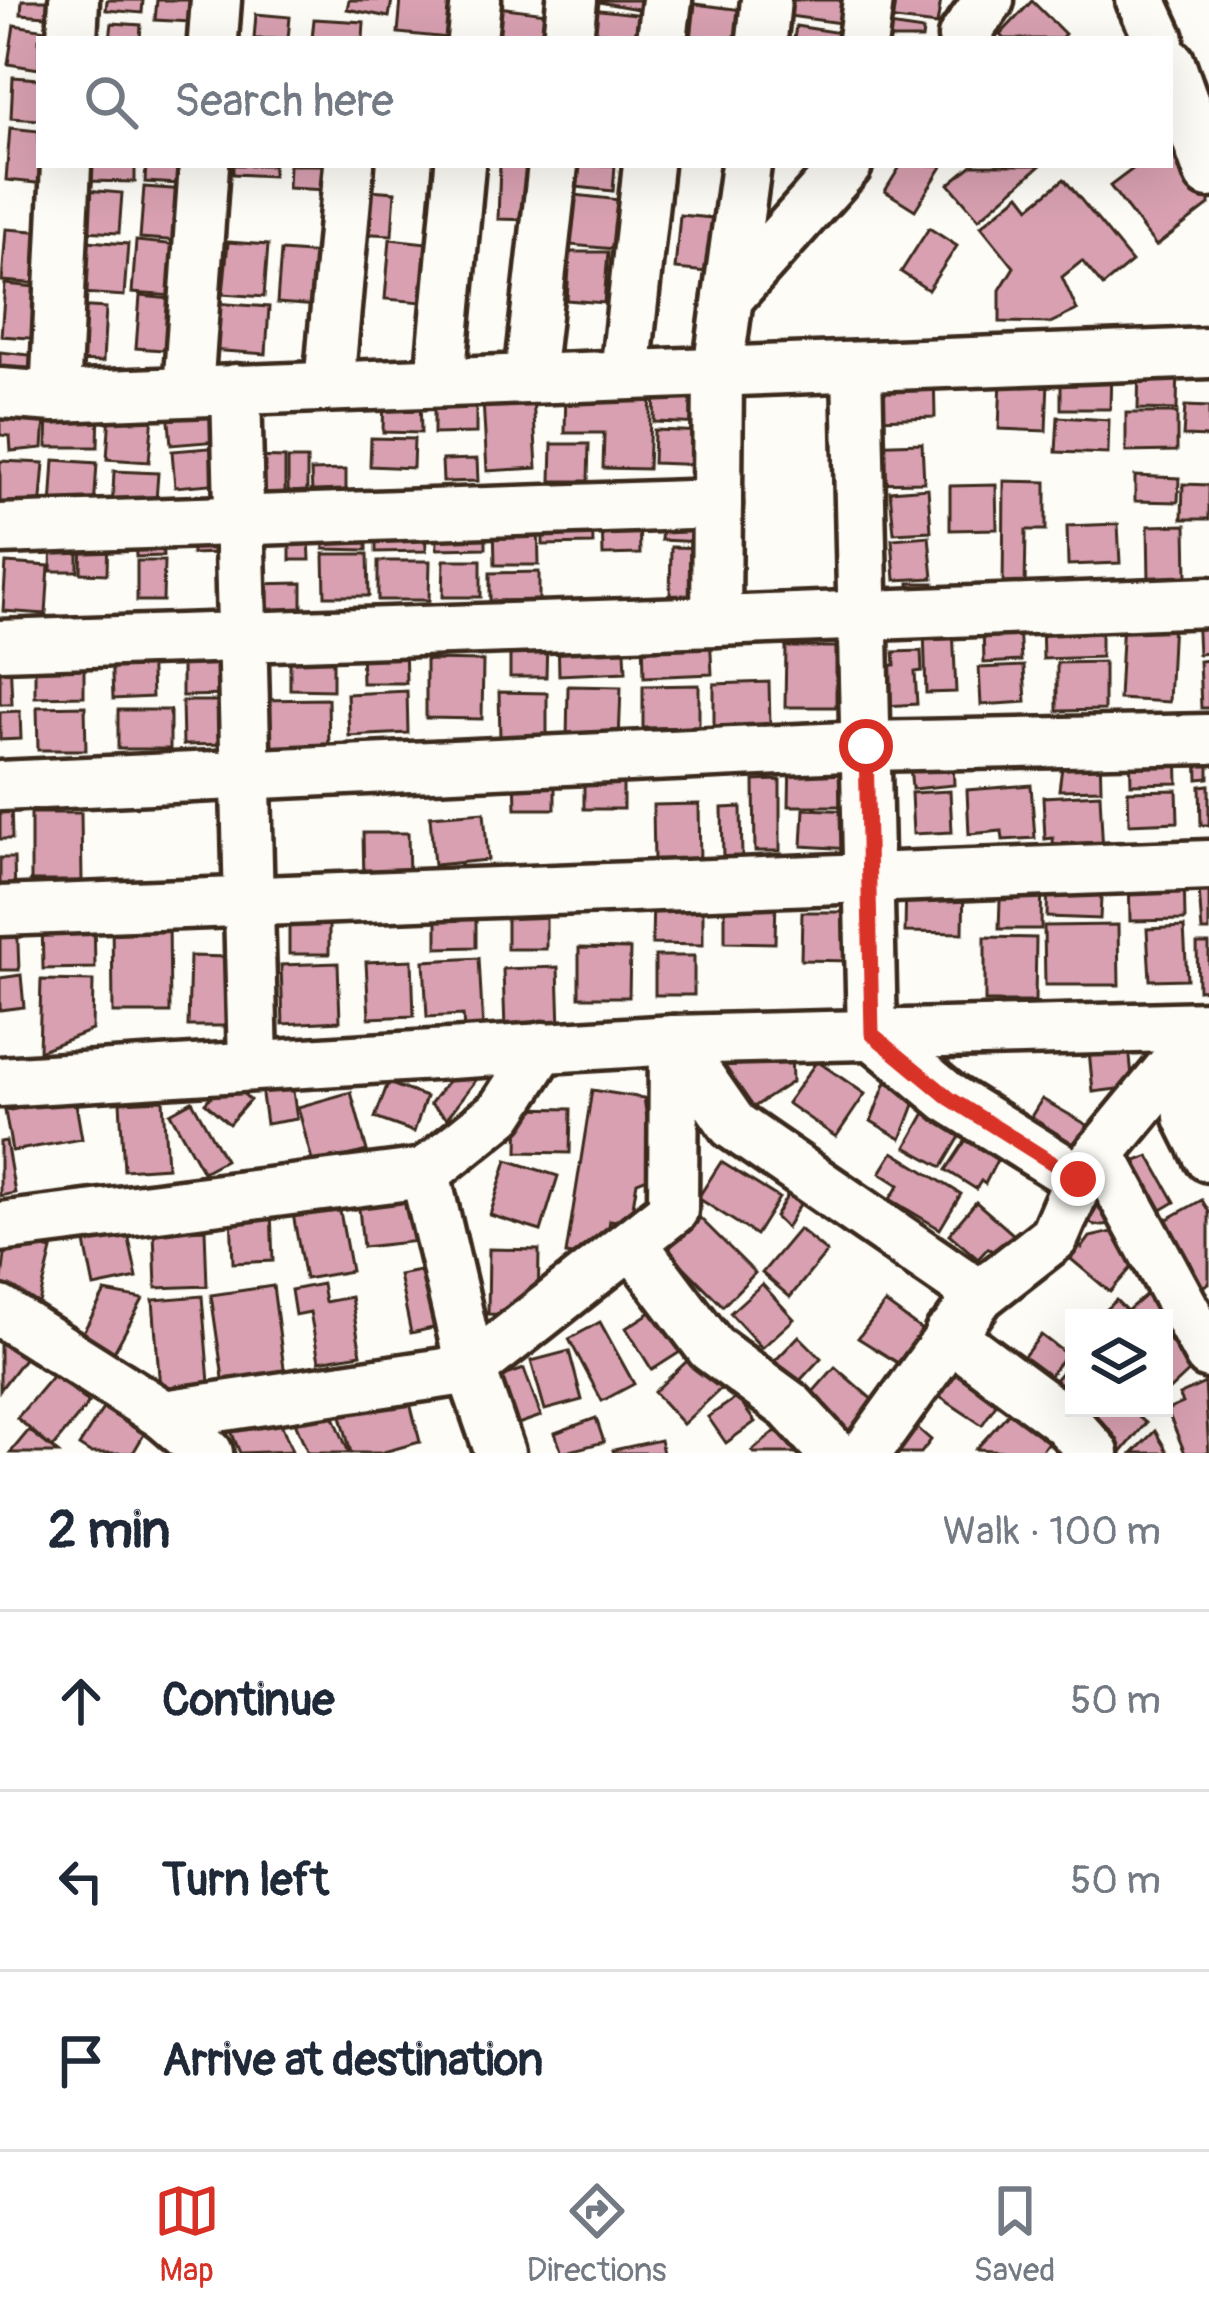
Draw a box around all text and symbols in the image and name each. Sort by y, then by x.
search box [36,36,1173,168]
icon: search [78,69,144,135]
text: Search here [174,74,394,130]
route start [839,719,893,773]
route end [1051,1152,1105,1206]
map controls [1065,1309,1173,1417]
button: layers [1065,1309,1173,1417]
text: 2 min [48,1499,170,1563]
text: Walk · 100 m [943,1507,1161,1556]
icon: ahead [48,1668,114,1734]
text: Continue [162,1673,335,1729]
text: 50 m [1070,1676,1161,1725]
icon: left [48,1848,114,1914]
text: Turn left [162,1853,329,1909]
text: 50 m [1070,1856,1161,1905]
icon: arrive [48,2028,114,2094]
text: Arrive at destination [162,2033,543,2089]
tab: Map [154,2178,220,2291]
tab: Directions [527,2178,667,2291]
tab: Saved [974,2178,1055,2291]

